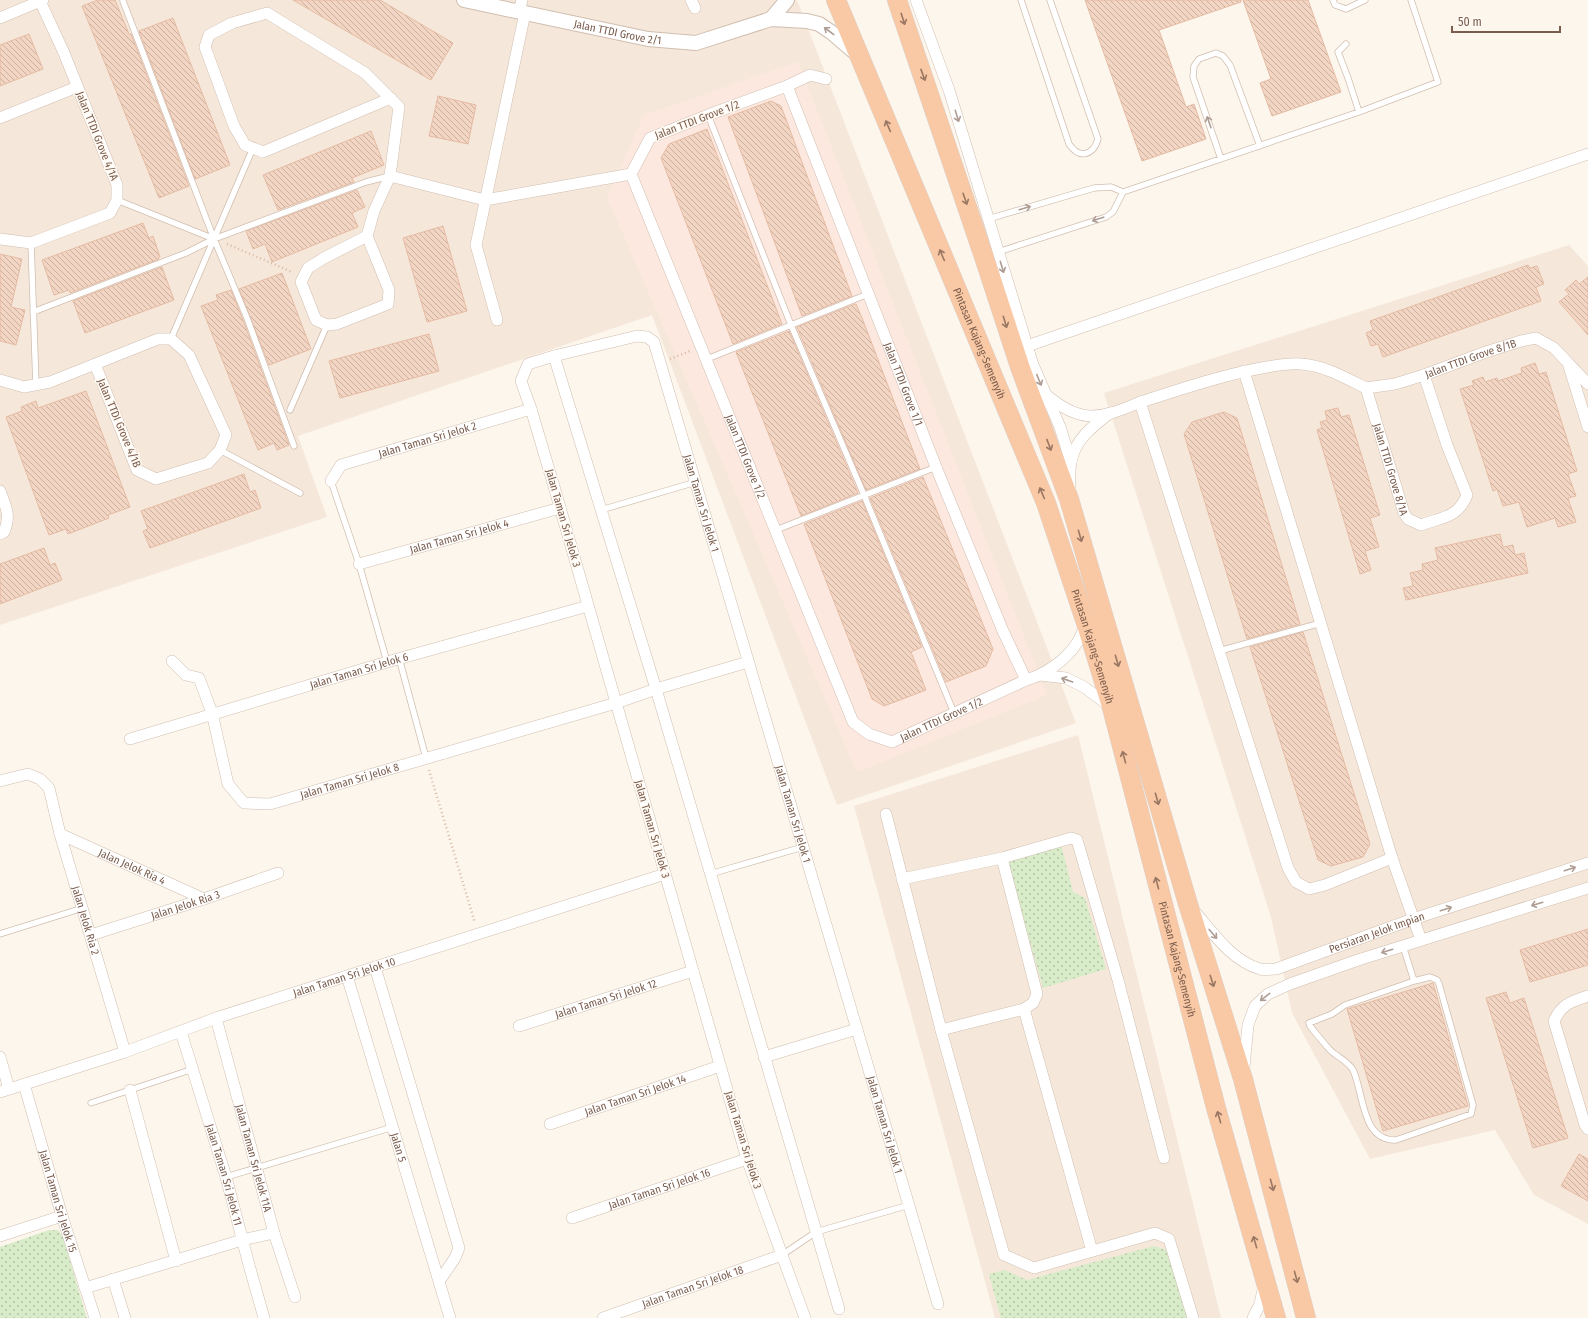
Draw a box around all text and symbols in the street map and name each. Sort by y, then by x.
scale bar [1452,8,1560,34]
one-way arrow [900,13,907,26]
text: 50 m [1458,15,1482,29]
street label: Jalan TTDI Grove 2/1 [573,17,662,47]
one-way arrow [824,27,835,36]
one-way arrow [919,69,927,81]
street label: Jalan TTDI Grove 4/1A [73,89,121,183]
street label: Jalan TTDI Grove 1/2 [653,98,741,142]
one-way arrow [954,109,961,122]
one-way arrow [1205,116,1212,129]
one-way arrow [883,120,891,132]
one-way arrow [961,192,969,204]
one-way arrow [1019,204,1032,211]
one-way arrow [1092,216,1104,224]
one-way arrow [937,250,945,262]
one-way arrow [999,261,1006,274]
street label: Pintasan Kajang-Semenyih [950,286,1008,401]
one-way arrow [1002,316,1009,329]
street label: Jalan TTDI Grove 8/1B [1423,336,1518,381]
street label: Jalan TTDI Grove 1/1 [881,340,926,428]
one-way arrow [1036,373,1043,385]
street label: Jalan TTDI Grove 4/1B [94,377,144,469]
street label: Jalan TTDI Grove 1/2 [723,413,768,500]
street label: Jalan Taman Sri Jelok 2 [377,419,478,460]
street label: Jalan TTDI Grove 8/1A [1371,422,1411,517]
one-way arrow [1045,438,1053,450]
street label: Jalan Taman Sri Jelok 1 [681,453,722,553]
street label: Jalan Taman Sri Jelok 3 [543,467,583,569]
one-way arrow [1038,488,1045,500]
street label: Jalan Taman Sri Jelok 4 [408,516,511,556]
one-way arrow [1077,530,1084,543]
street label: Pintasan Kajang-Semenyih [1069,587,1117,705]
street label: Jalan Taman Sri Jelok 6 [308,650,410,691]
one-way arrow [1114,654,1121,667]
one-way arrow [1061,676,1074,683]
street label: Jalan TTDI Grove 1/2 [898,695,985,744]
one-way arrow [1120,750,1128,763]
street label: Jalan Taman Sri Jelok 8 [299,760,401,801]
street label: Jalan Taman Sri Jelok 1 [773,764,814,864]
street label: Jalan Taman Sri Jelok 3 [632,778,672,880]
one-way arrow [1154,793,1161,806]
street label: Jalan Jelok Ria 4 [97,846,168,887]
one-way arrow [1563,865,1576,872]
one-way arrow [1153,876,1161,889]
street label: Jalan Jelok Ria 2 [69,884,102,957]
street label: Jalan Jelok Ria 3 [149,887,221,922]
street label: Pintasan Kajang-Semenyih [1156,900,1199,1019]
one-way arrow [1531,901,1544,908]
one-way arrow [1440,905,1453,912]
street label: Persiaran Jelok Impian [1327,909,1426,956]
one-way arrow [1209,929,1218,939]
one-way arrow [1380,948,1393,955]
street label: Jalan Taman Sri Jelok 10 [291,954,397,999]
one-way arrow [1209,975,1216,988]
street label: Jalan Taman Sri Jelok 12 [553,976,658,1021]
one-way arrow [1260,993,1271,1001]
street label: Jalan Taman Sri Jelok 14 [583,1071,688,1118]
street label: Jalan Taman Sri Jelok 1 [864,1074,906,1175]
street label: Jalan Taman Sri Jelok 3 [722,1090,764,1190]
street label: Jalan Taman Sri Jelok 11A [233,1103,275,1213]
one-way arrow [1214,1110,1222,1123]
street label: Jalan Taman Sri Jelok 11 [203,1122,245,1227]
street label: Jalan 5 [388,1131,409,1164]
street label: Jalan Taman Sri Jelok 15 [37,1148,80,1254]
street label: Jalan Taman Sri Jelok 16 [607,1165,712,1212]
one-way arrow [1268,1178,1276,1191]
one-way arrow [1250,1235,1258,1248]
street label: Jalan Taman Sri Jelok 18 [640,1262,745,1310]
one-way arrow [1293,1271,1300,1284]

